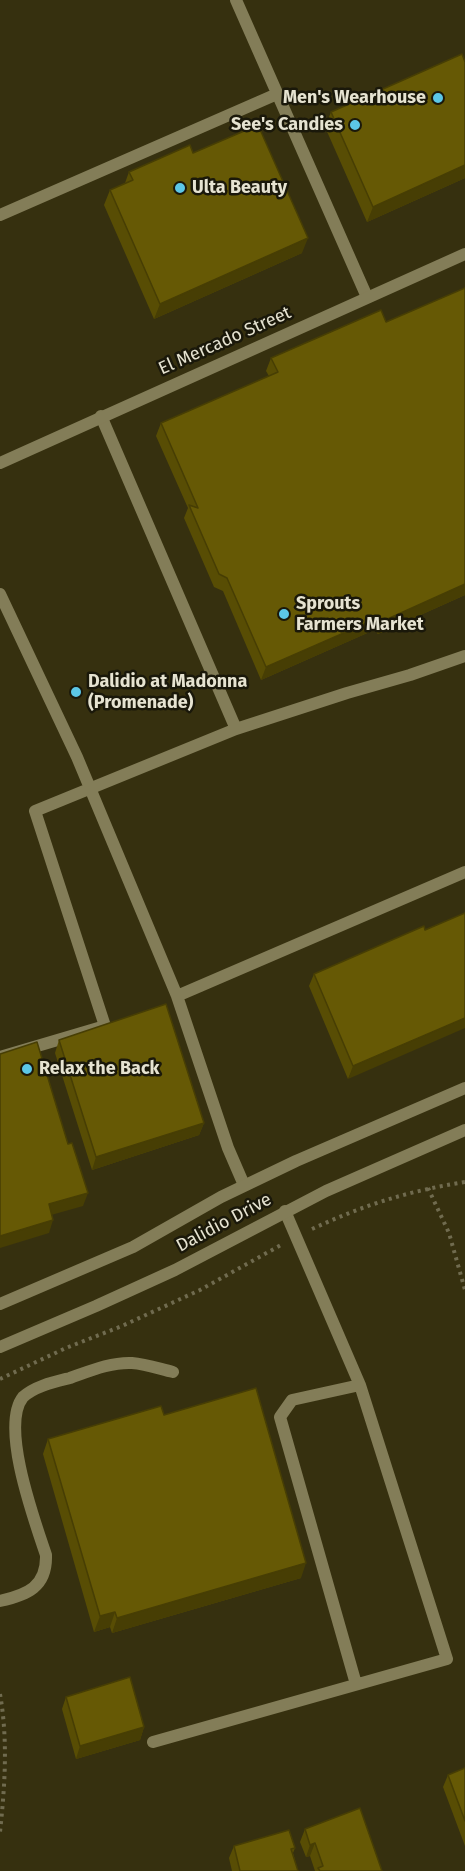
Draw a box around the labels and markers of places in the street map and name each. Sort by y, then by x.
place label: Men's Wearhouse [283,87,426,109]
marker: Men's Wearhouse [431,91,445,105]
place label: See's Candies [231,114,343,136]
marker: See's Candies [348,118,362,132]
place label: Ulta Beauty [192,177,287,199]
marker: Ulta Beauty [173,181,187,195]
place label: Sprouts Farmers Market [296,593,424,636]
marker: Sprouts Farmers Market [277,607,291,621]
place label: Dalidio at Madonna (Promenade) [88,671,247,714]
marker: Dalidio at Madonna (Promenade) [69,685,83,699]
place label: Relax the Back [39,1058,159,1080]
marker: Relax the Back [20,1062,34,1076]

